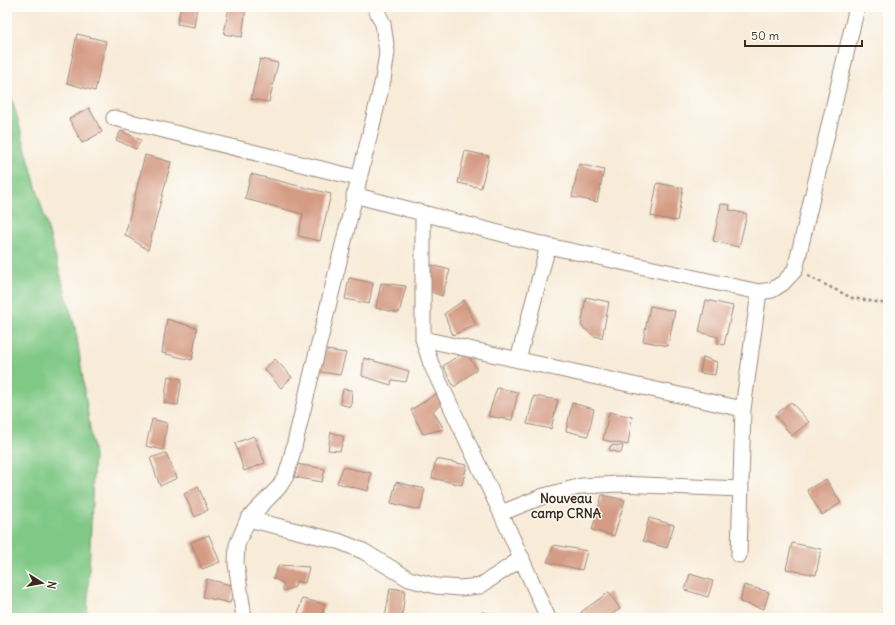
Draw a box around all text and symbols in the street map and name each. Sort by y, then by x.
scale bar [745,22,862,48]
text: 50 m [751,28,780,43]
district label: Nouveau camp CRNA [531,490,602,522]
north arrow [22,563,62,603]
text: N [44,580,59,590]

